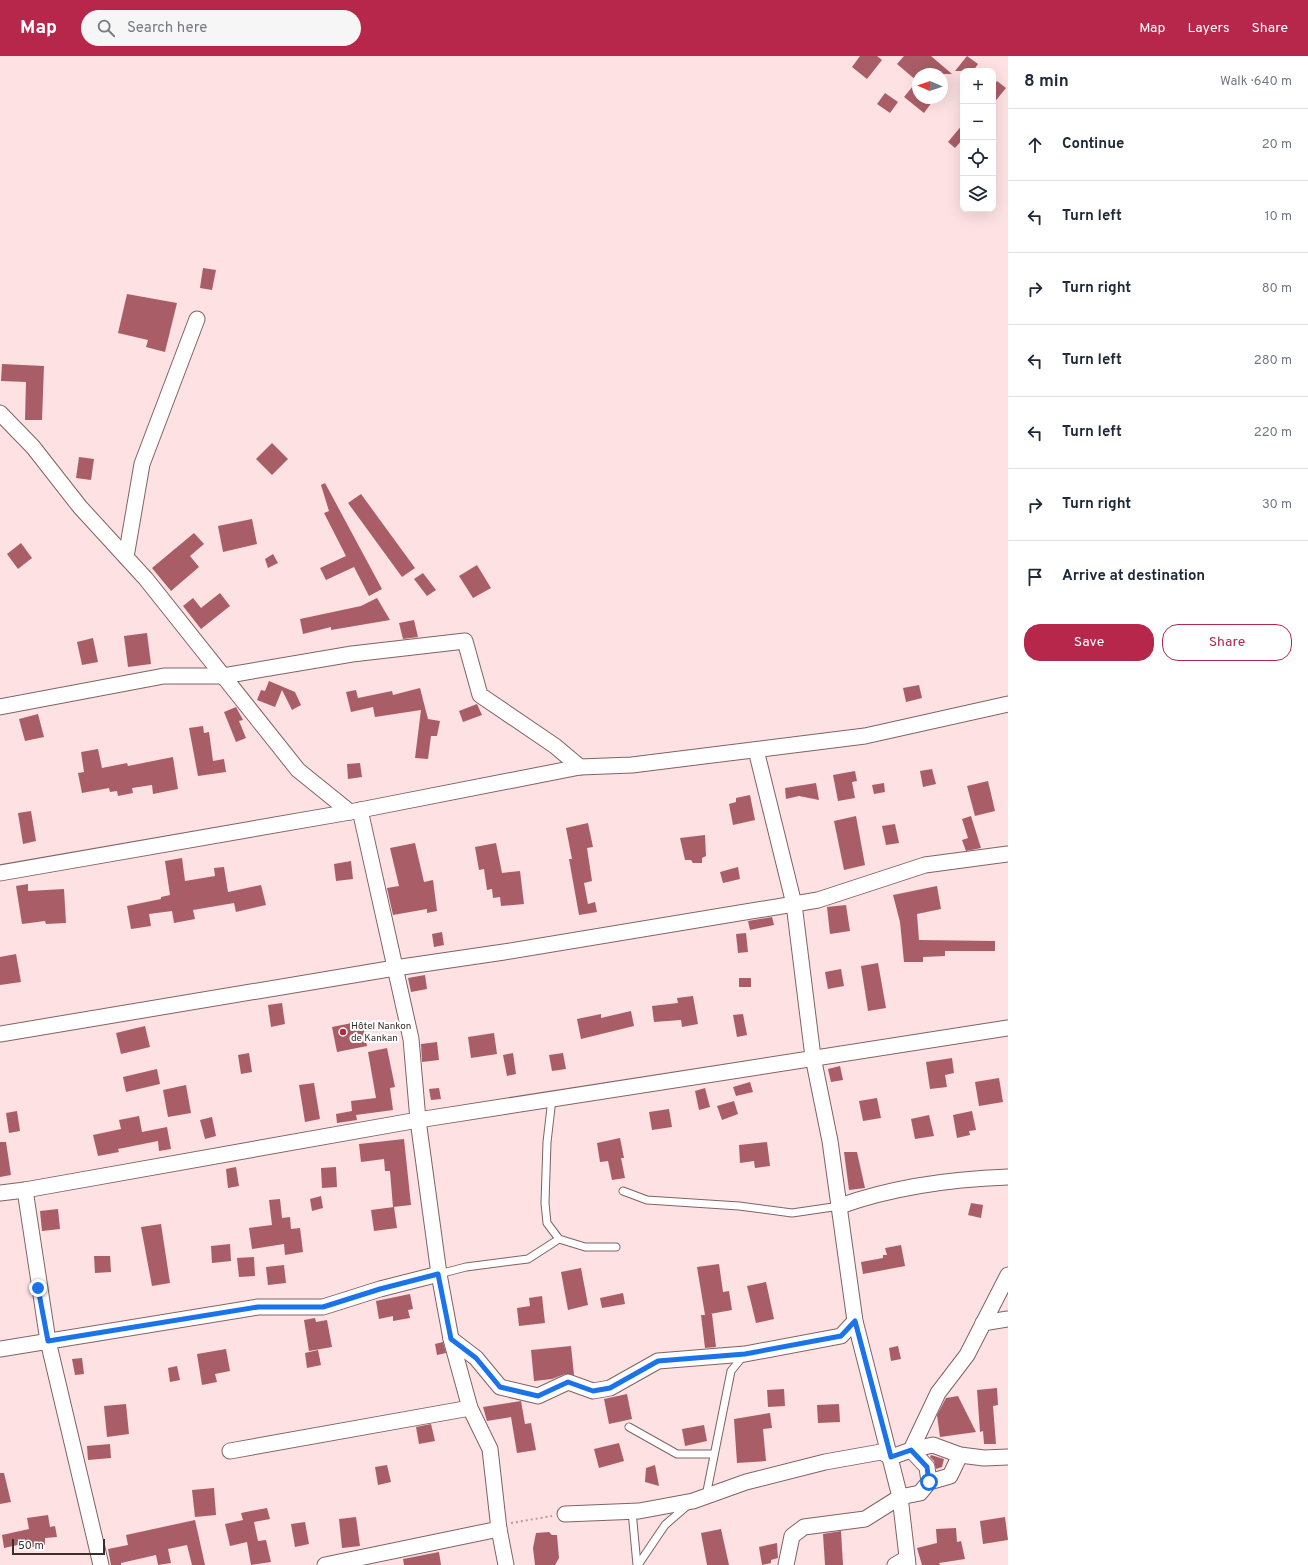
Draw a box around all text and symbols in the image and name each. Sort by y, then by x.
search box [81,10,361,46]
text: Map [20,16,57,40]
icon: search [95,17,117,39]
text: Search here [127,19,207,38]
text: Map [1139,20,1165,37]
text: Layers [1187,20,1229,37]
text: Share [1251,20,1288,37]
north arrow [912,68,948,104]
map controls [960,68,996,212]
button: + [960,68,996,104]
text: 8 min [1024,71,1069,93]
text: Walk · 640 m [1220,74,1292,90]
button: − [960,104,996,140]
icon: ahead [1024,134,1046,156]
text: Continue [1062,135,1124,154]
text: 20 m [1262,137,1292,153]
button: locate [960,140,996,176]
button: layers [960,176,996,212]
icon: left [1024,206,1046,228]
text: Turn left [1062,207,1122,226]
text: 10 m [1265,209,1292,225]
icon: right [1024,278,1046,300]
text: Turn right [1062,279,1131,298]
text: 80 m [1262,281,1292,297]
icon: left [1024,350,1046,372]
text: Turn left [1062,351,1122,370]
text: 280 m [1254,353,1292,369]
icon: left [1024,422,1046,444]
text: Turn left [1062,423,1122,442]
text: 220 m [1254,425,1292,441]
icon: right [1024,494,1046,516]
text: Turn right [1062,495,1131,514]
text: 30 m [1262,497,1292,513]
icon: arrive [1024,566,1046,588]
text: Arrive at destination [1062,567,1205,586]
button: Save [1024,624,1154,661]
button: Share [1162,624,1292,661]
place label: Hôtel Nankon de Kankan [351,1020,411,1045]
marker: Hôtel Nankon de Kankan [338,1027,348,1037]
route end [29,1279,47,1297]
route start [920,1473,938,1491]
scale bar [12,1537,105,1556]
text: 50 m [18,1539,44,1553]

